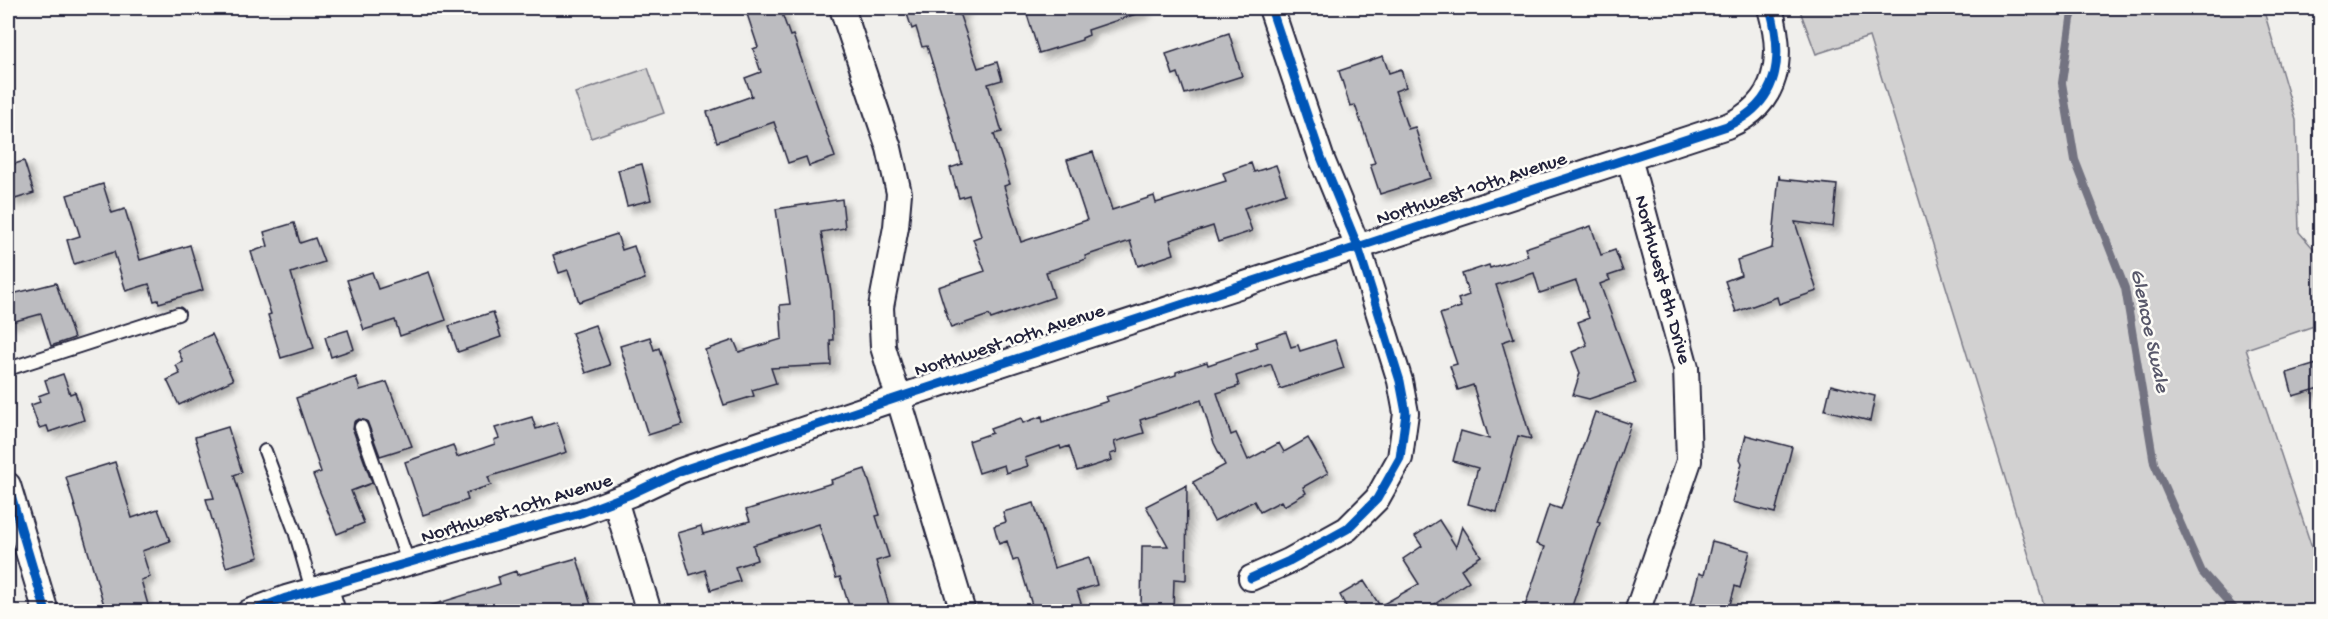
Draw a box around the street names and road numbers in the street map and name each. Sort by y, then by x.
street label: Northwest 10th Avenue [1374,148,1571,232]
street label: Northwest 8th Drive [1627,193,1695,368]
street label: Northwest 10th Avenue [912,300,1109,384]
street label: Northwest 10th Avenue [419,470,616,550]

